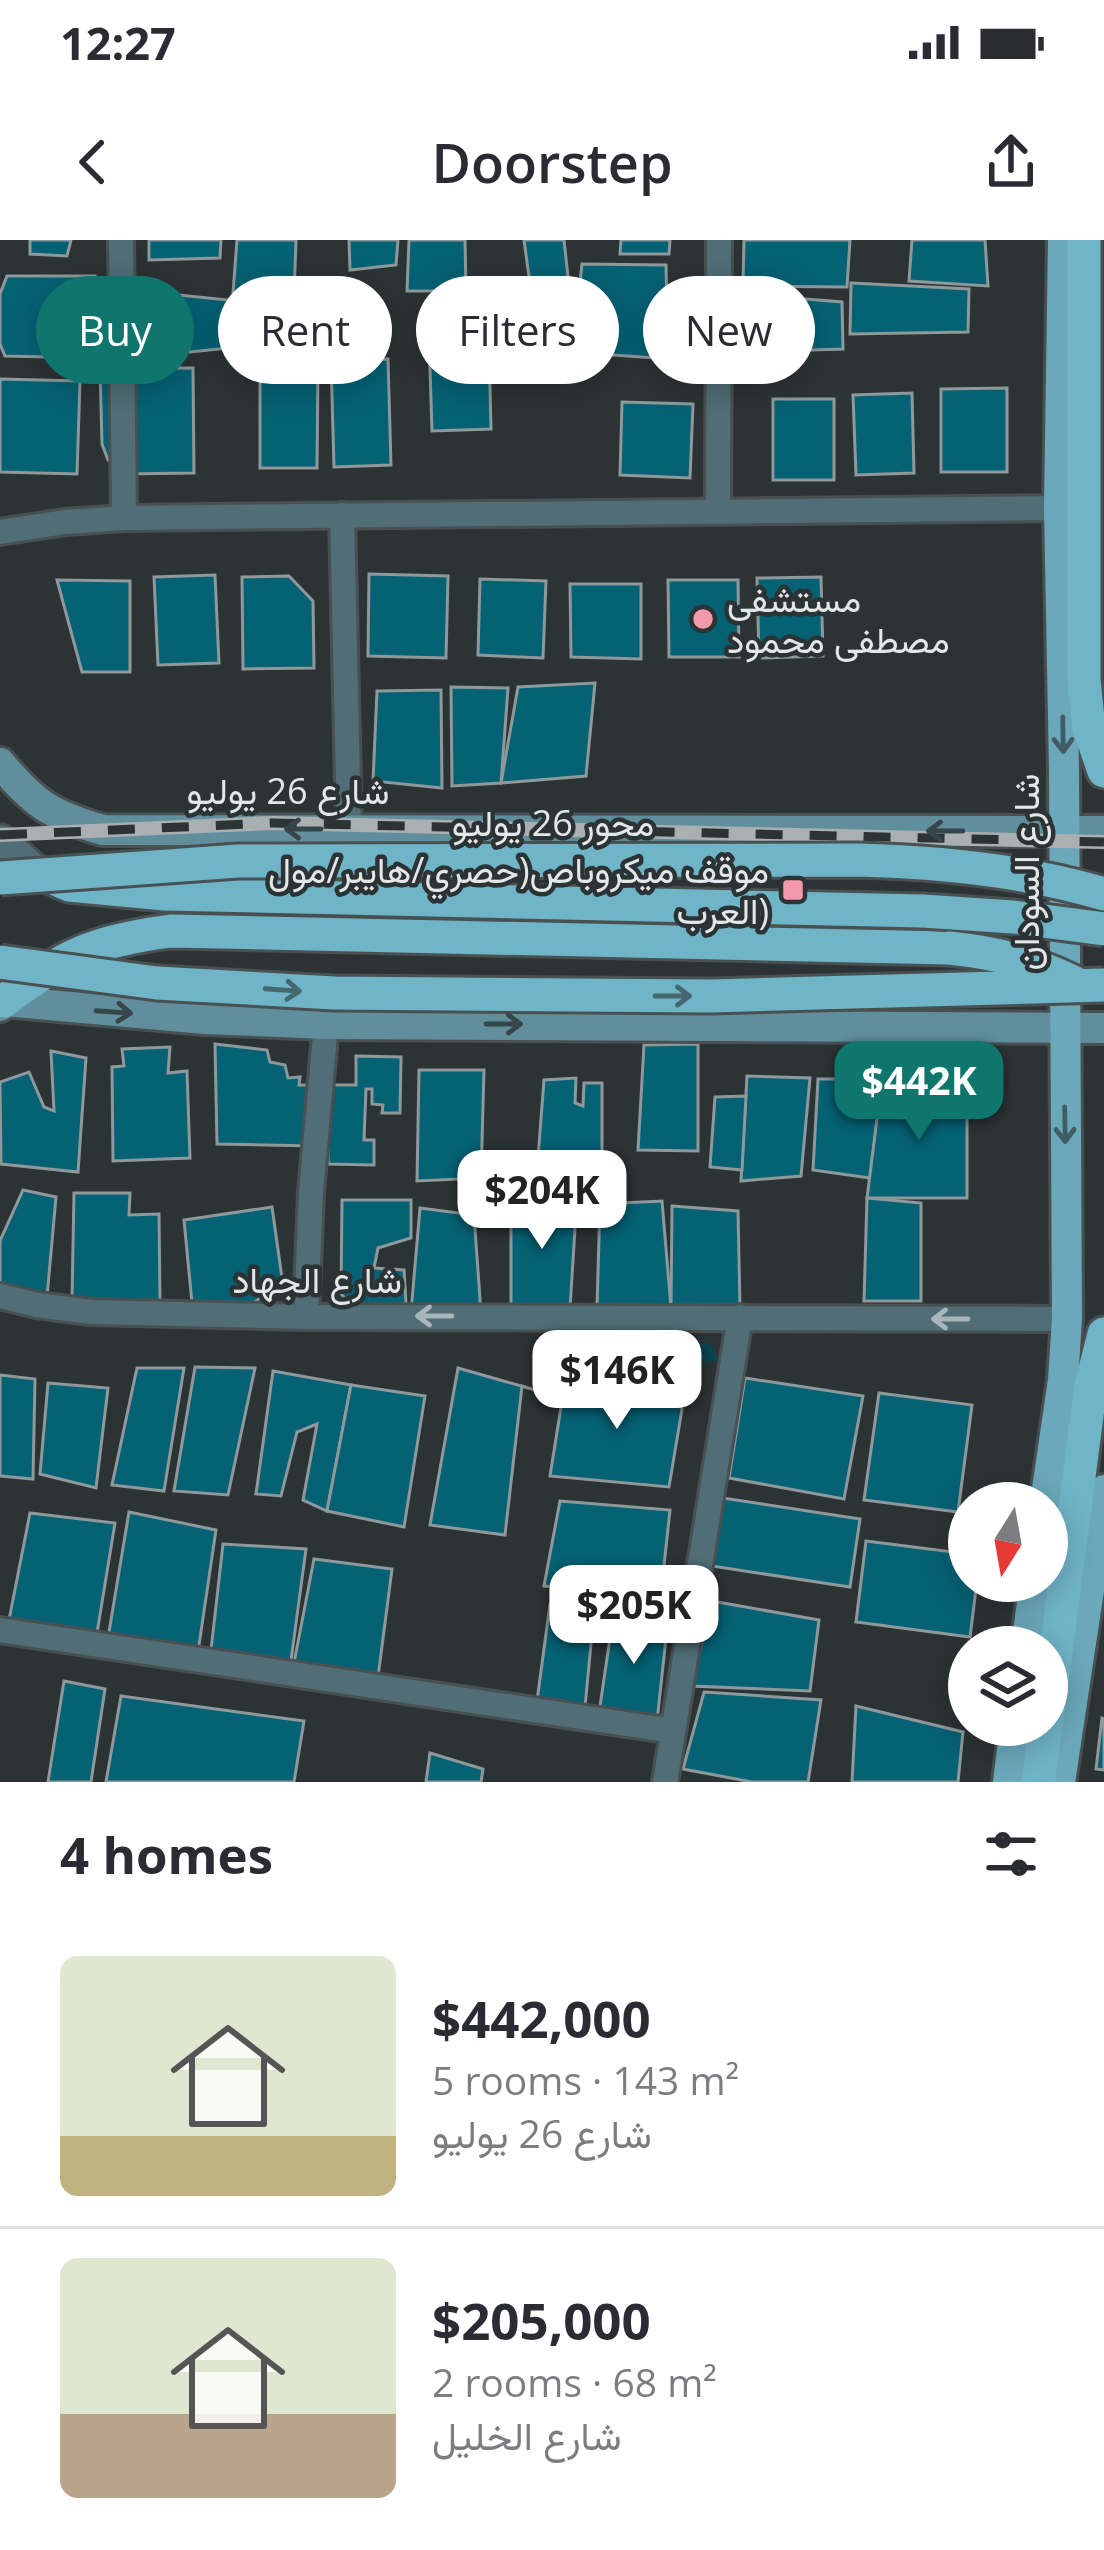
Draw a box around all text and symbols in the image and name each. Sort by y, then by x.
text: 12:27 [60,12,176,73]
text: Doorstep [431,125,673,199]
icon: back [60,129,126,195]
icon: share [978,129,1044,195]
chip: Buy [36,276,194,384]
chip: Rent [218,276,392,384]
chip: Filters [416,276,619,384]
chip: New [643,276,815,384]
place label: مستشفى مصطفى محمود [727,574,950,664]
marker: مستشفى مصطفى محمود [690,606,716,632]
one-way arrow [1052,715,1075,754]
street label: شارع 26 يوليو [187,766,389,816]
street label: شارع السودان [1001,774,1051,970]
street label: محور 26 يوليو [452,798,654,847]
one-way arrow [284,817,323,840]
one-way arrow [926,820,965,842]
place label: موقف ميكروباص(حصري/هايبر/مول العرب) [268,845,769,935]
marker: موقف ميكروباص(حصري/هايبر/مول العرب) [780,877,806,903]
one-way arrow [263,978,302,1001]
one-way arrow [653,985,692,1007]
one-way arrow [94,1001,133,1024]
one-way arrow [484,1013,523,1036]
pin: $442K [835,1041,1003,1143]
text: $442K [861,1053,977,1106]
one-way arrow [1053,1105,1076,1144]
pin: $204K [458,1150,626,1252]
text: $204K [484,1162,600,1215]
street label: شارع الجهاد [232,1255,402,1305]
one-way arrow [415,1305,454,1327]
one-way arrow [931,1307,970,1330]
pin: $146K [533,1330,701,1432]
text: $146K [559,1342,675,1395]
north arrow [948,1482,1068,1602]
map controls [948,1482,1068,1746]
pin: $205K [550,1565,718,1667]
text: $205K [576,1577,692,1630]
button: layers [948,1626,1068,1746]
text: 4 homes [60,1819,273,1889]
icon: filters [978,1821,1044,1887]
text: $442,000 [432,1983,651,2053]
icon: home [156,2004,300,2148]
text: 5 rooms · 143 m² [432,2053,739,2106]
text: شارع 26 يوليو [432,2106,652,2159]
text: $205,000 [432,2285,651,2355]
icon: home [156,2306,300,2450]
text: 2 rooms · 68 m² [432,2355,717,2408]
text: شارع الخليل [432,2408,621,2461]

